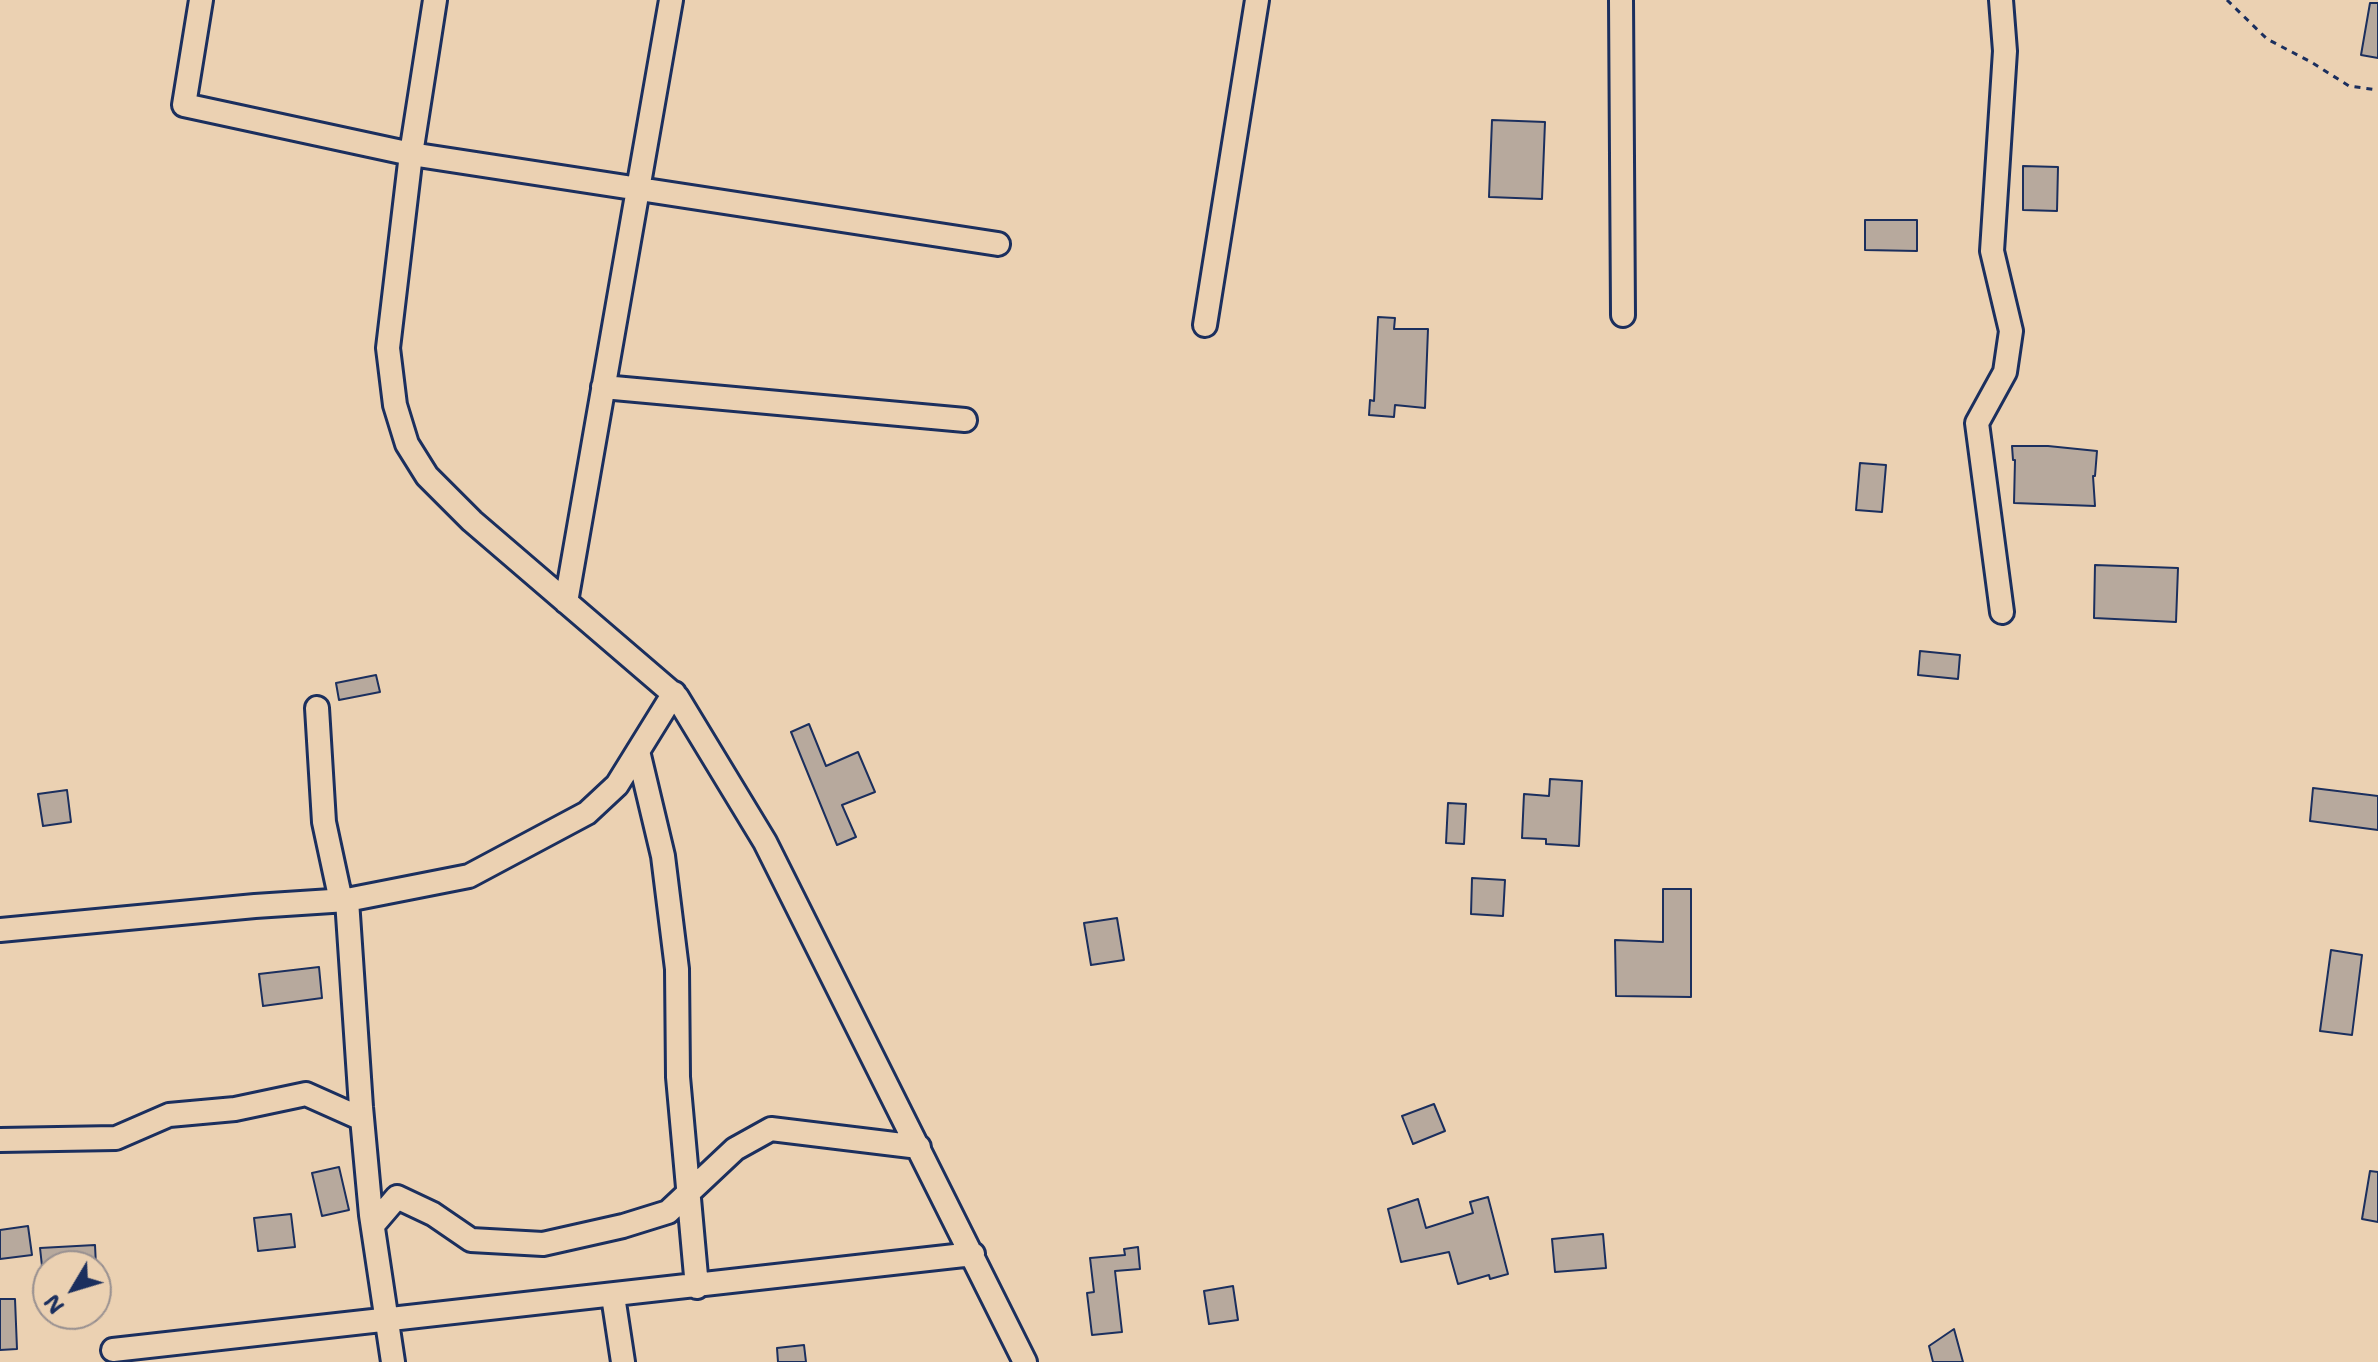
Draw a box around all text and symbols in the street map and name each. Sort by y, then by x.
north arrow [32,1250,112,1330]
text: N [37,1288,71,1320]

